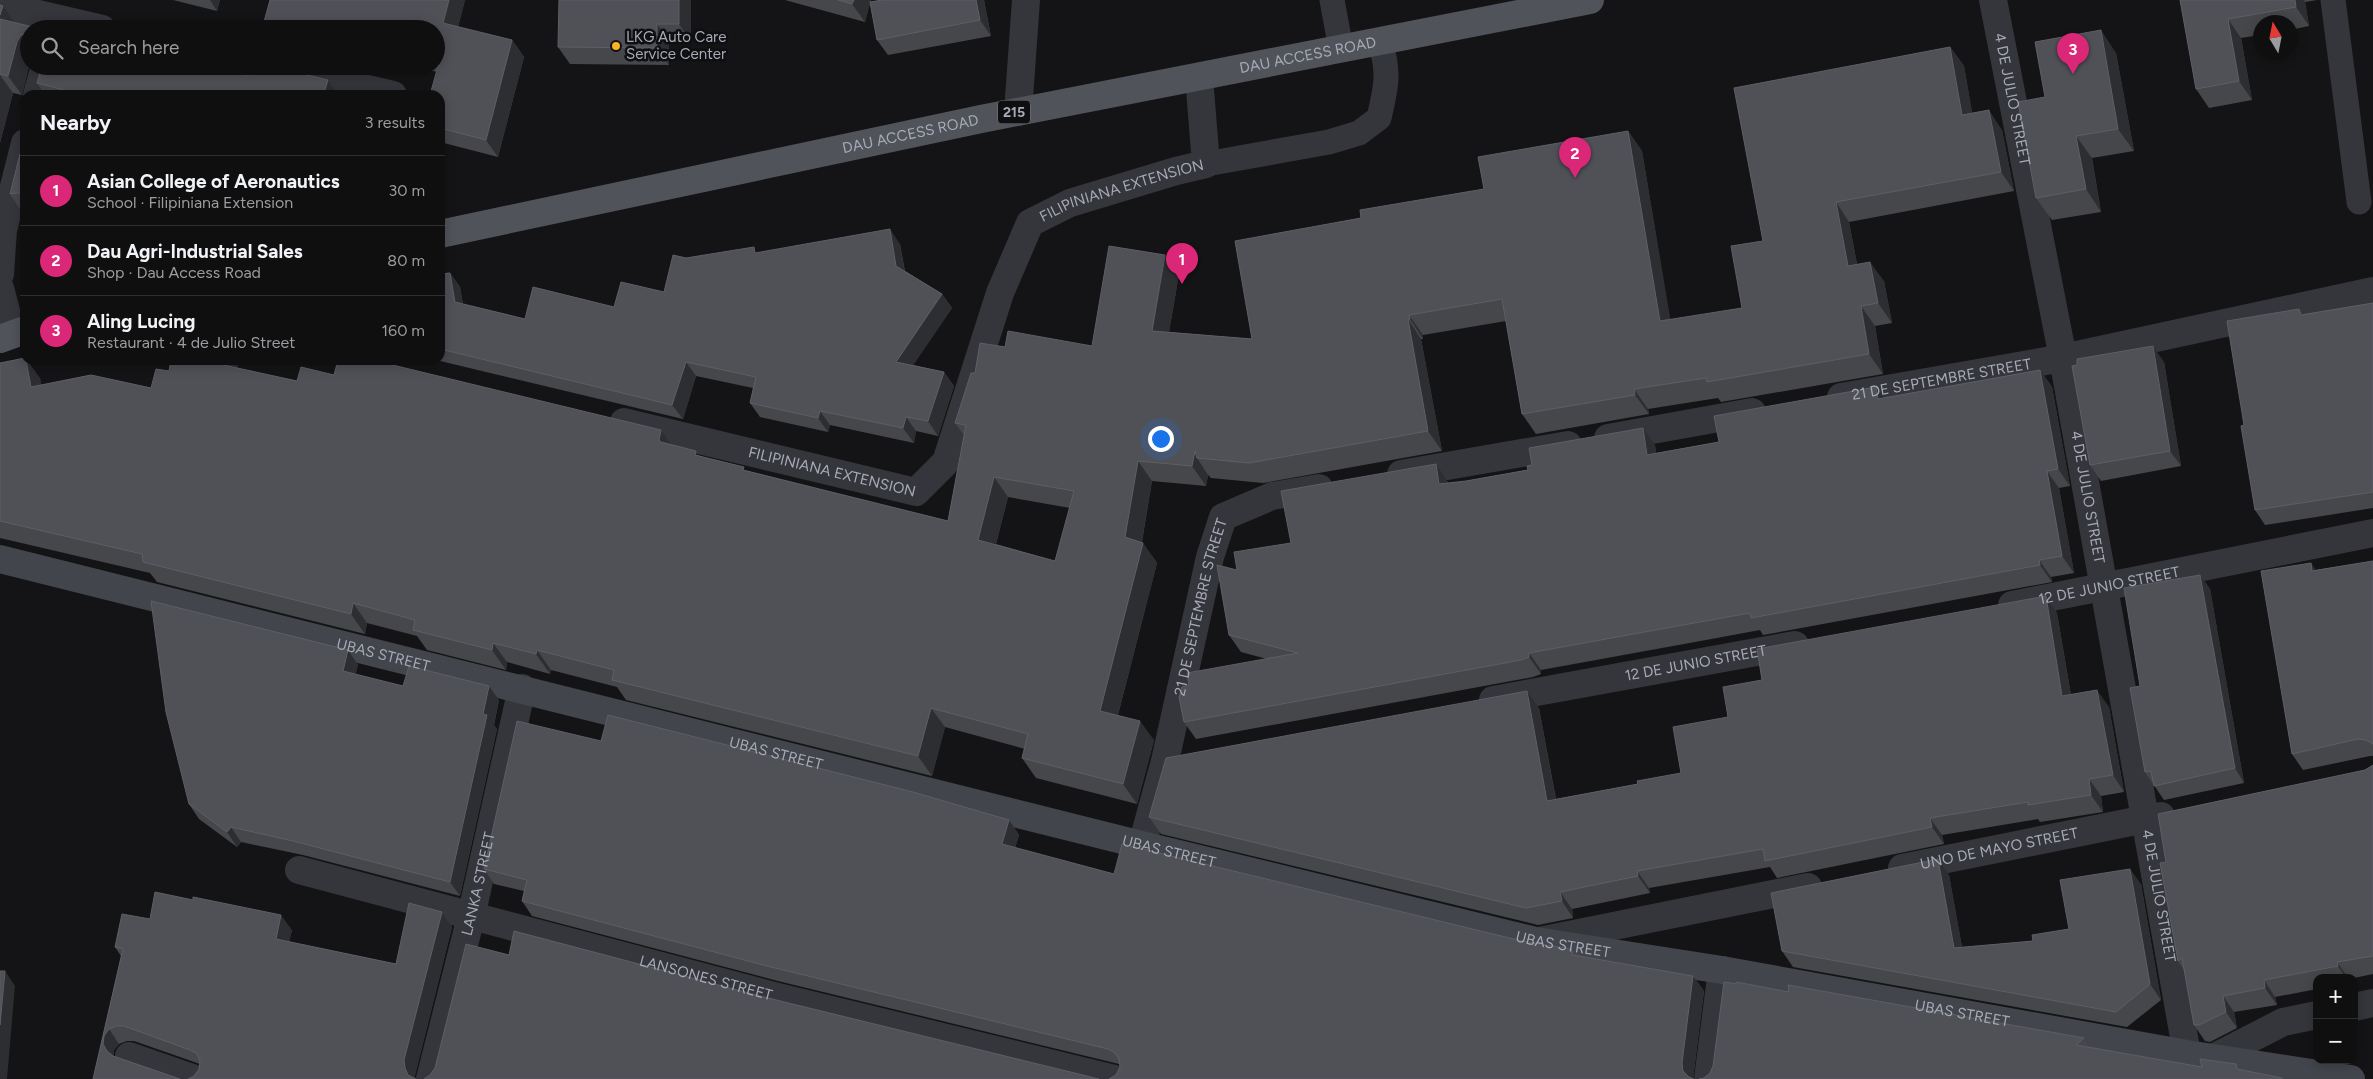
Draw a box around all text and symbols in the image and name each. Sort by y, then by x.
north arrow [2253,15,2298,60]
search box [20,20,445,75]
place label: LKG Auto Care Service Center [626,28,726,63]
street label: 4 DE JULIO STREET [1991,31,2034,168]
street label: DAU ACCESS ROAD [1238,33,1378,77]
pin: 3 [2057,33,2089,74]
icon: search [38,34,66,62]
text: Search here [78,36,180,59]
marker: LKG Auto Care Service Center [610,40,622,52]
road number: 215 [998,100,1030,124]
text: Nearby [40,110,111,135]
street label: DAU ACCESS ROAD [841,111,980,157]
text: 3 results [365,113,425,132]
pin: 2 [1559,137,1591,178]
street label: FILIPINIANA EXTENSION [1037,156,1205,226]
text: Asian College of Aeronautics [87,170,340,193]
text: 1 [53,181,59,200]
text: 30 m [388,181,425,200]
text: School · Filipiniana Extension [87,193,293,212]
text: Dau Agri-Industrial Sales [87,240,303,263]
pin: 1 [1166,243,1198,284]
text: 2 [51,251,61,270]
text: 80 m [387,251,425,270]
text: Shop · Dau Access Road [87,263,261,282]
text: Aling Lucing [87,310,196,333]
text: 3 [52,321,60,340]
text: 160 m [382,321,425,340]
text: Restaurant · 4 de Julio Street [87,333,295,352]
street label: 21 DE SEPTEMBRE STREET [1850,355,2033,404]
your location [1148,426,1174,452]
street label: 4 DE JULIO STREET [2067,429,2109,566]
street label: FILIPINIANA EXTENSION [747,443,918,501]
street label: 21 DE SEPTEMBRE STREET [1171,515,1231,698]
street label: 12 DE JUNIO STREET [2037,563,2182,609]
street label: UBAS STREET [335,635,433,676]
street label: 12 DE JUNIO STREET [1623,641,1769,685]
street label: UBAS STREET [727,733,825,774]
street label: UNO DE MAYO STREET [1919,824,2080,873]
street label: 4 DE JULIO STREET [2138,828,2180,964]
street label: LANKA STREET [458,830,499,938]
street label: UBAS STREET [1120,831,1218,872]
street label: UBAS STREET [1514,927,1612,962]
street label: LANSONES STREET [637,952,775,1004]
map controls [2313,974,2358,1064]
button: + [2313,974,2358,1019]
street label: UBAS STREET [1913,996,2012,1031]
button: − [2313,1019,2358,1064]

